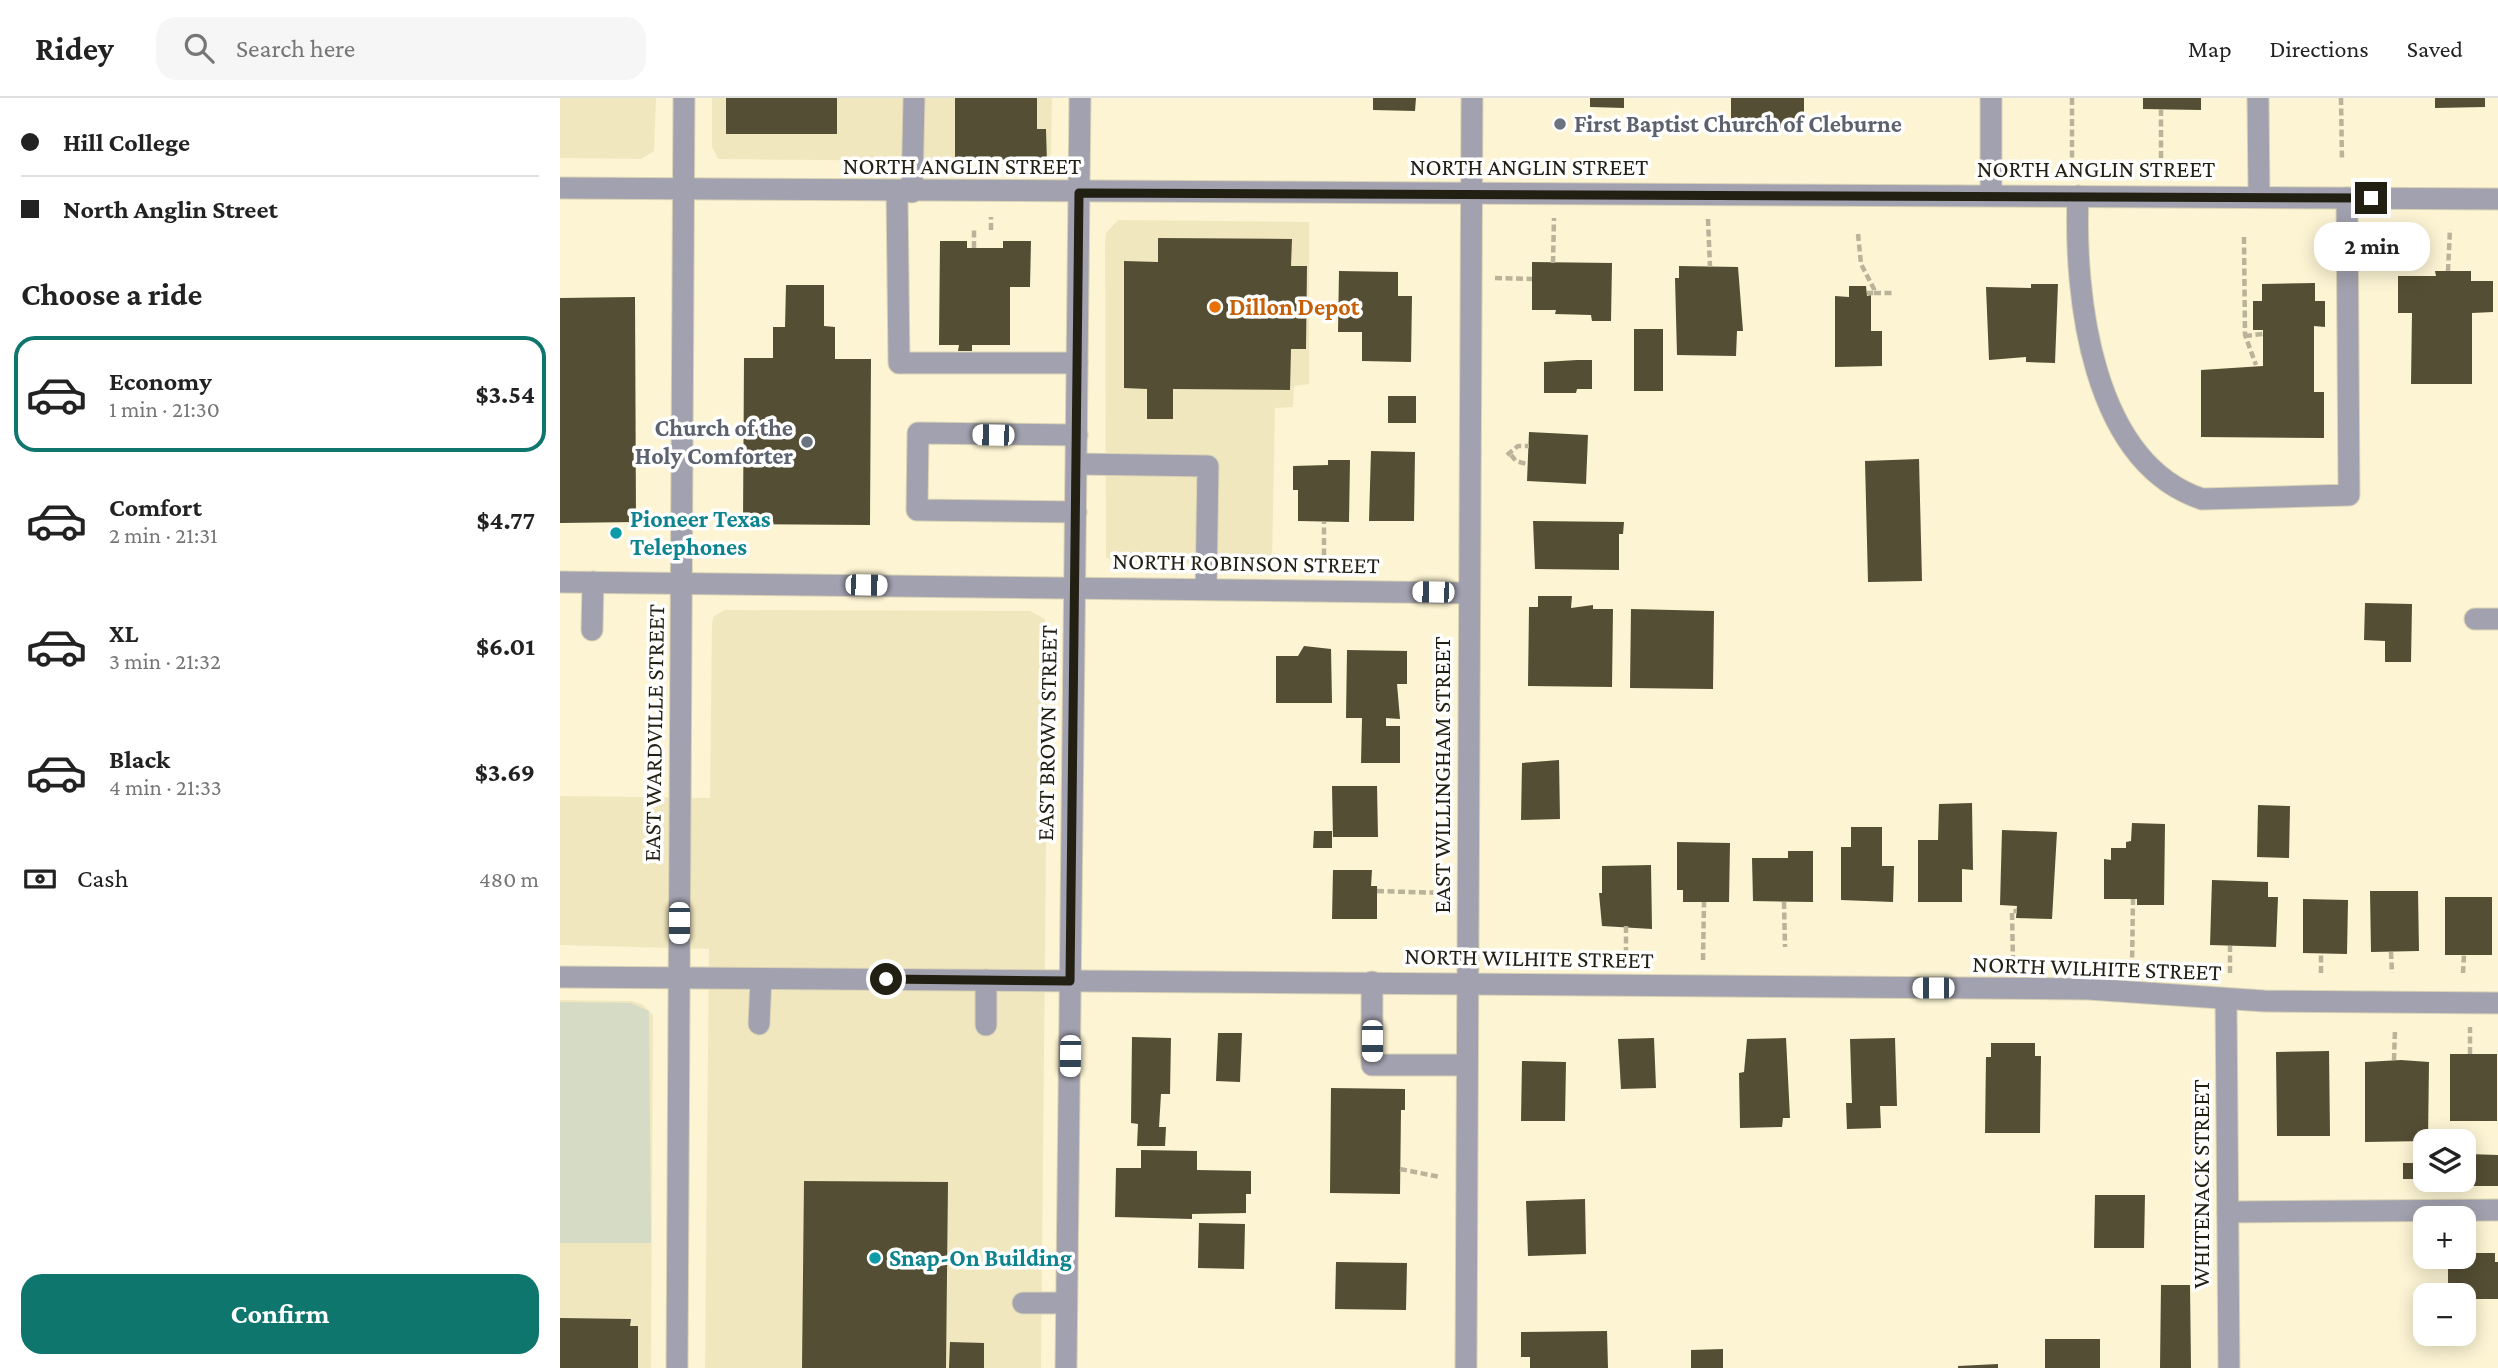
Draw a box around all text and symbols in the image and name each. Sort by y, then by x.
search box [156,17,646,80]
icon: search [180,29,218,67]
text: Ridey [35,30,114,67]
text: Search here [236,34,355,63]
text: Map [2188,35,2232,62]
text: Directions [2270,35,2369,62]
text: Saved [2407,35,2463,62]
place label: First Baptist Church of Cleburne [1574,110,1902,137]
marker: First Baptist Church of Cleburne [1552,116,1568,132]
text: Hill College [63,128,190,157]
street label: NORTH ANGLIN STREET [843,152,1081,179]
street label: NORTH ANGLIN STREET [1410,153,1648,180]
street label: NORTH ANGLIN STREET [1977,155,2215,182]
route end [2355,182,2387,214]
text: North Anglin Street [63,195,278,224]
callout: 2 min [2313,222,2429,272]
text: 2 min [2344,233,2400,259]
text: Choose a ride [21,276,202,312]
place label: Dillon Depot [1229,293,1360,320]
marker: Dillon Depot [1207,299,1223,315]
icon: car [25,363,88,426]
text: Economy [109,367,212,396]
text: $3.54 [475,380,535,409]
text: 1 min · 21:30 [109,396,220,422]
place label: Church of the Holy Comforter [635,414,793,469]
car [972,424,1015,446]
marker: Church of the Holy Comforter [799,434,815,450]
icon: car [25,489,88,552]
text: Comfort [109,493,202,522]
place label: Pioneer Texas Telephones [630,505,771,560]
text: $4.77 [477,506,535,535]
text: 2 min · 21:31 [109,522,218,548]
marker: Pioneer Texas Telephones [608,525,624,541]
street label: NORTH ROBINSON STREET [1112,547,1380,578]
car [845,574,888,596]
car [1412,581,1455,603]
street label: EAST WARDVILLE STREET [638,604,669,862]
icon: car [25,615,88,678]
text: XL [109,619,138,648]
street label: EAST BROWN STREET [1031,625,1062,841]
text: $6.01 [476,632,535,661]
street label: EAST WILLINGHAM STREET [1428,636,1455,914]
text: 3 min · 21:32 [109,648,221,674]
icon: car [25,741,88,804]
text: Black [109,745,170,774]
text: $3.69 [475,758,535,787]
text: 4 min · 21:33 [109,774,222,800]
icon: cash [21,860,59,898]
text: Cash [77,864,128,893]
text: 480 m [479,866,539,892]
car [669,902,690,944]
street label: NORTH WILHITE STREET [1404,942,1654,973]
street label: NORTH WILHITE STREET [1972,950,2222,985]
route start [870,963,902,995]
car [1913,978,1955,999]
car [1362,1020,1383,1062]
car [1060,1035,1081,1077]
street label: WHITENACK STREET [2187,1079,2214,1289]
map controls [2413,1129,2476,1346]
button: layers [2413,1129,2476,1192]
button: + [2413,1206,2476,1269]
place label: Snap-On Building [889,1244,1072,1271]
marker: Snap-On Building [867,1250,883,1266]
button: Confirm [21,1274,539,1354]
button: − [2413,1283,2476,1346]

